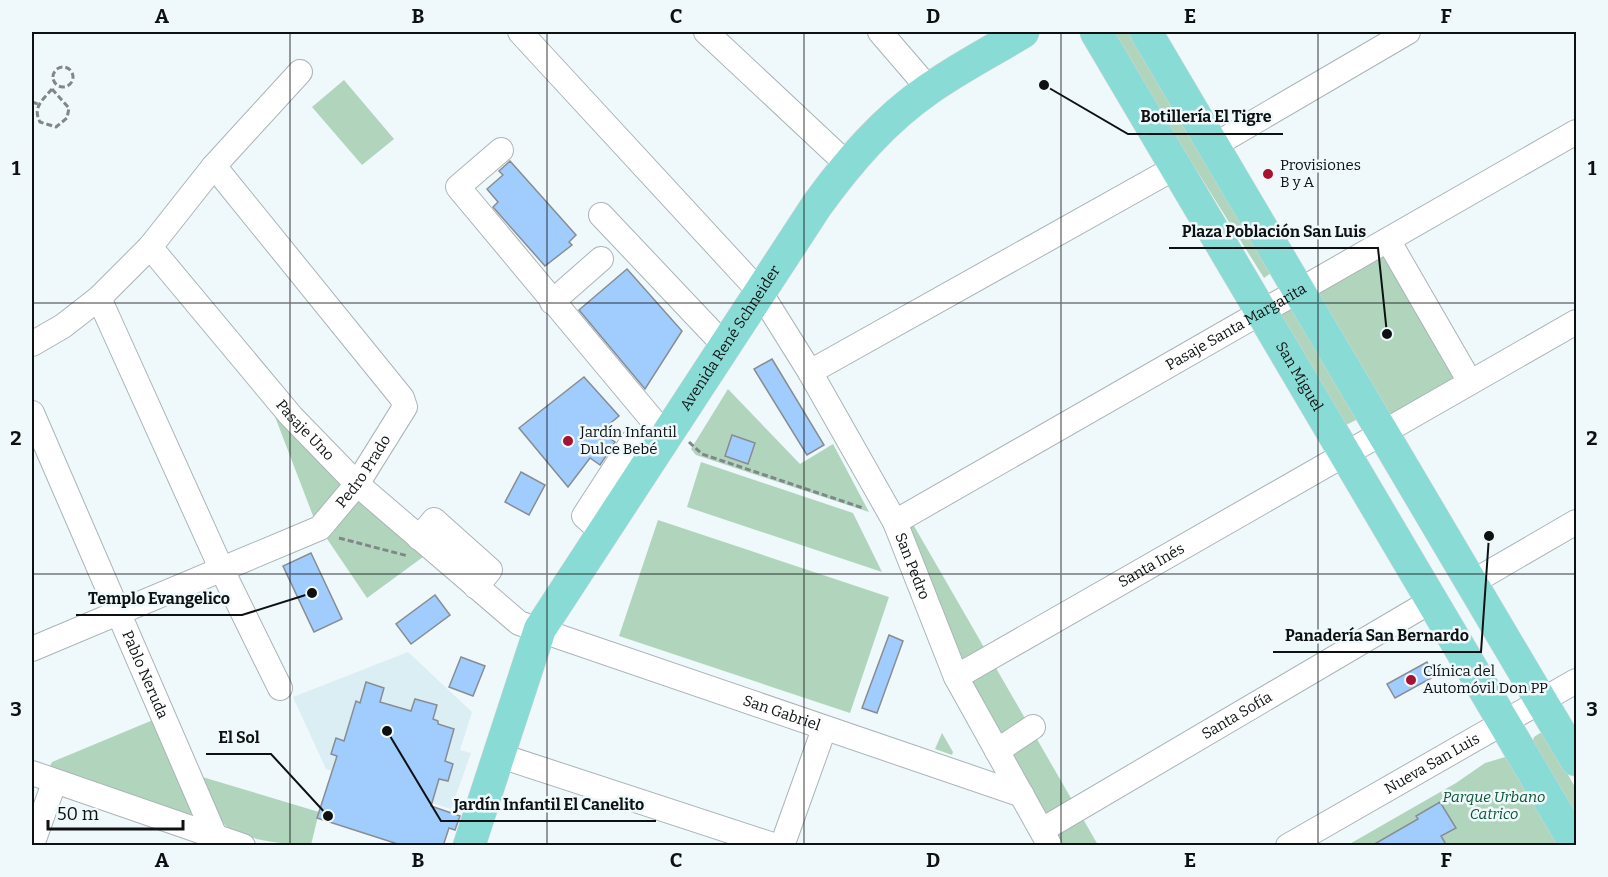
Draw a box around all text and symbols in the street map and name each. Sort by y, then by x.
text: A [155,4,170,28]
text: B [412,4,425,28]
text: C [670,4,682,28]
text: D [926,4,940,28]
text: E [1184,4,1196,28]
text: F [1440,4,1452,28]
callout: Botillería El Tigre [1128,100,1283,134]
text: Botillería El Tigre [1140,107,1272,126]
text: 1 [12,156,21,180]
place label: Provisiones B y A [1280,156,1361,191]
text: 1 [1588,156,1597,180]
marker: Provisiones B y A [1261,167,1275,181]
callout: Plaza Población San Luis [1169,214,1378,248]
text: Plaza Población San Luis [1182,222,1366,241]
street label: Avenida René Schneider [676,262,784,414]
street label: Pasaje Santa Margarita [1163,279,1309,374]
street label: San Miguel [1272,339,1327,414]
street label: Pasaje Uno [272,396,338,464]
place label: Jardín Infantil Dulce Bebé [579,423,677,458]
text: 2 [10,426,22,450]
text: 2 [1586,426,1598,450]
street label: Pedro Prado [332,431,394,511]
marker: Jardín Infantil Dulce Bebé [561,434,575,448]
street label: San Pedro [891,530,934,602]
street label: Santa Inés [1115,539,1187,591]
callout: Templo Evangelico [76,581,242,615]
text: Templo Evangelico [88,589,230,608]
callout: Panadería San Bernardo [1273,618,1481,652]
text: Panadería San Bernardo [1285,626,1469,645]
street label: Pablo Neruda [118,628,172,721]
place label: Clínica del Automóvil Don PP [1423,662,1548,697]
marker: Clínica del Automóvil Don PP [1404,673,1418,687]
street label: Santa Sofía [1198,688,1275,743]
street label: San Gabriel [741,691,823,734]
text: 3 [10,697,22,721]
text: 3 [1586,697,1598,721]
callout: El Sol [206,720,271,754]
text: El Sol [218,728,260,747]
street label: Nueva San Luis [1381,729,1483,798]
callout: Jardín Infantil El Canelito [441,787,656,821]
park label: Parque Urbano Catrico [1443,788,1545,823]
scale bar [48,793,183,831]
text: Jardín Infantil El Canelito [453,795,644,814]
text: 50 m [57,803,99,825]
text: A [155,848,170,872]
text: B [412,848,425,872]
text: C [670,848,682,872]
text: D [926,848,940,872]
text: E [1184,848,1196,872]
text: F [1440,848,1452,872]

